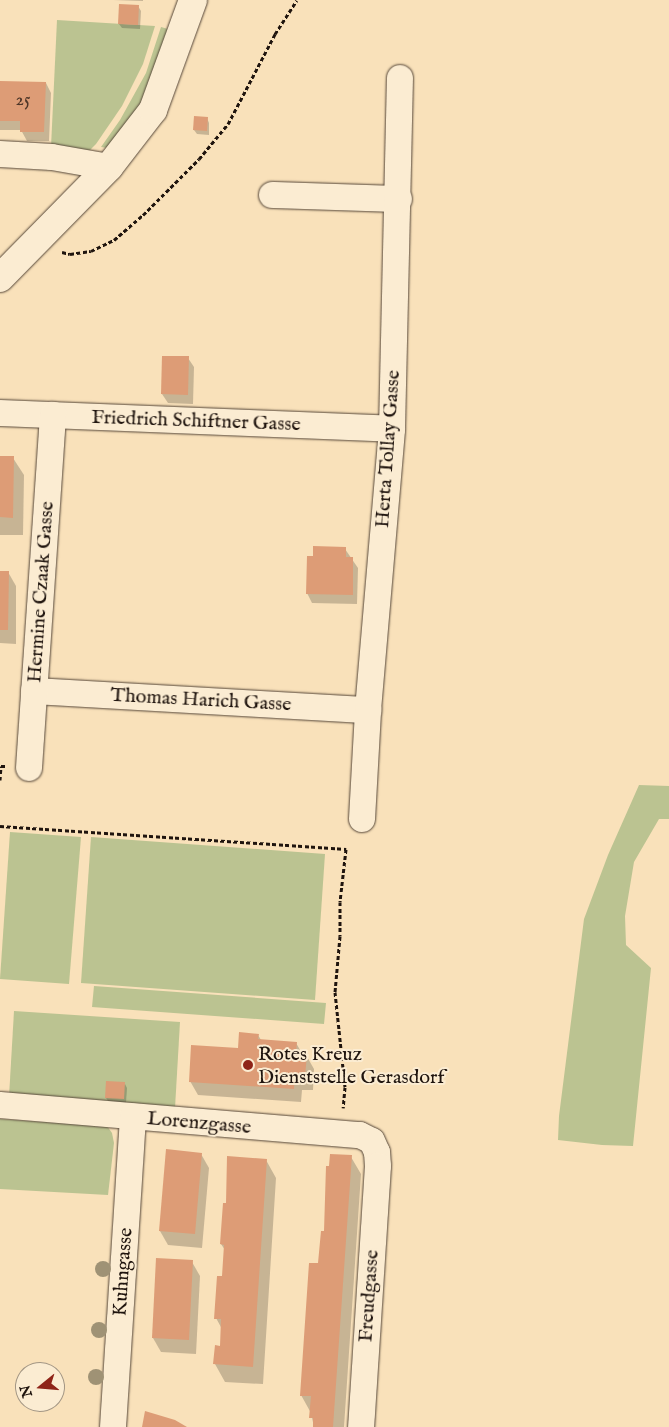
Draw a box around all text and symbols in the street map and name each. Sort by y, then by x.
house number: 25 [16,90,30,112]
street label: Herta Tollay Gasse [371,369,405,529]
street label: Friedrich Schiftner Gasse [91,405,301,437]
street label: Hermine Czaak Gasse [23,500,59,684]
street label: Thomas Harich Gasse [110,683,292,717]
place label: Rotes Kreuz Dienststelle Gerasdorf [258,1042,445,1089]
marker: Rotes Kreuz Dienststelle Gerasdorf [242,1059,254,1071]
street label: Lorenzgasse [146,1107,252,1139]
street label: Kuhngasse [108,1227,138,1317]
street label: Freudgasse [354,1249,384,1343]
north arrow [15,1362,65,1412]
text: N [16,1383,37,1400]

